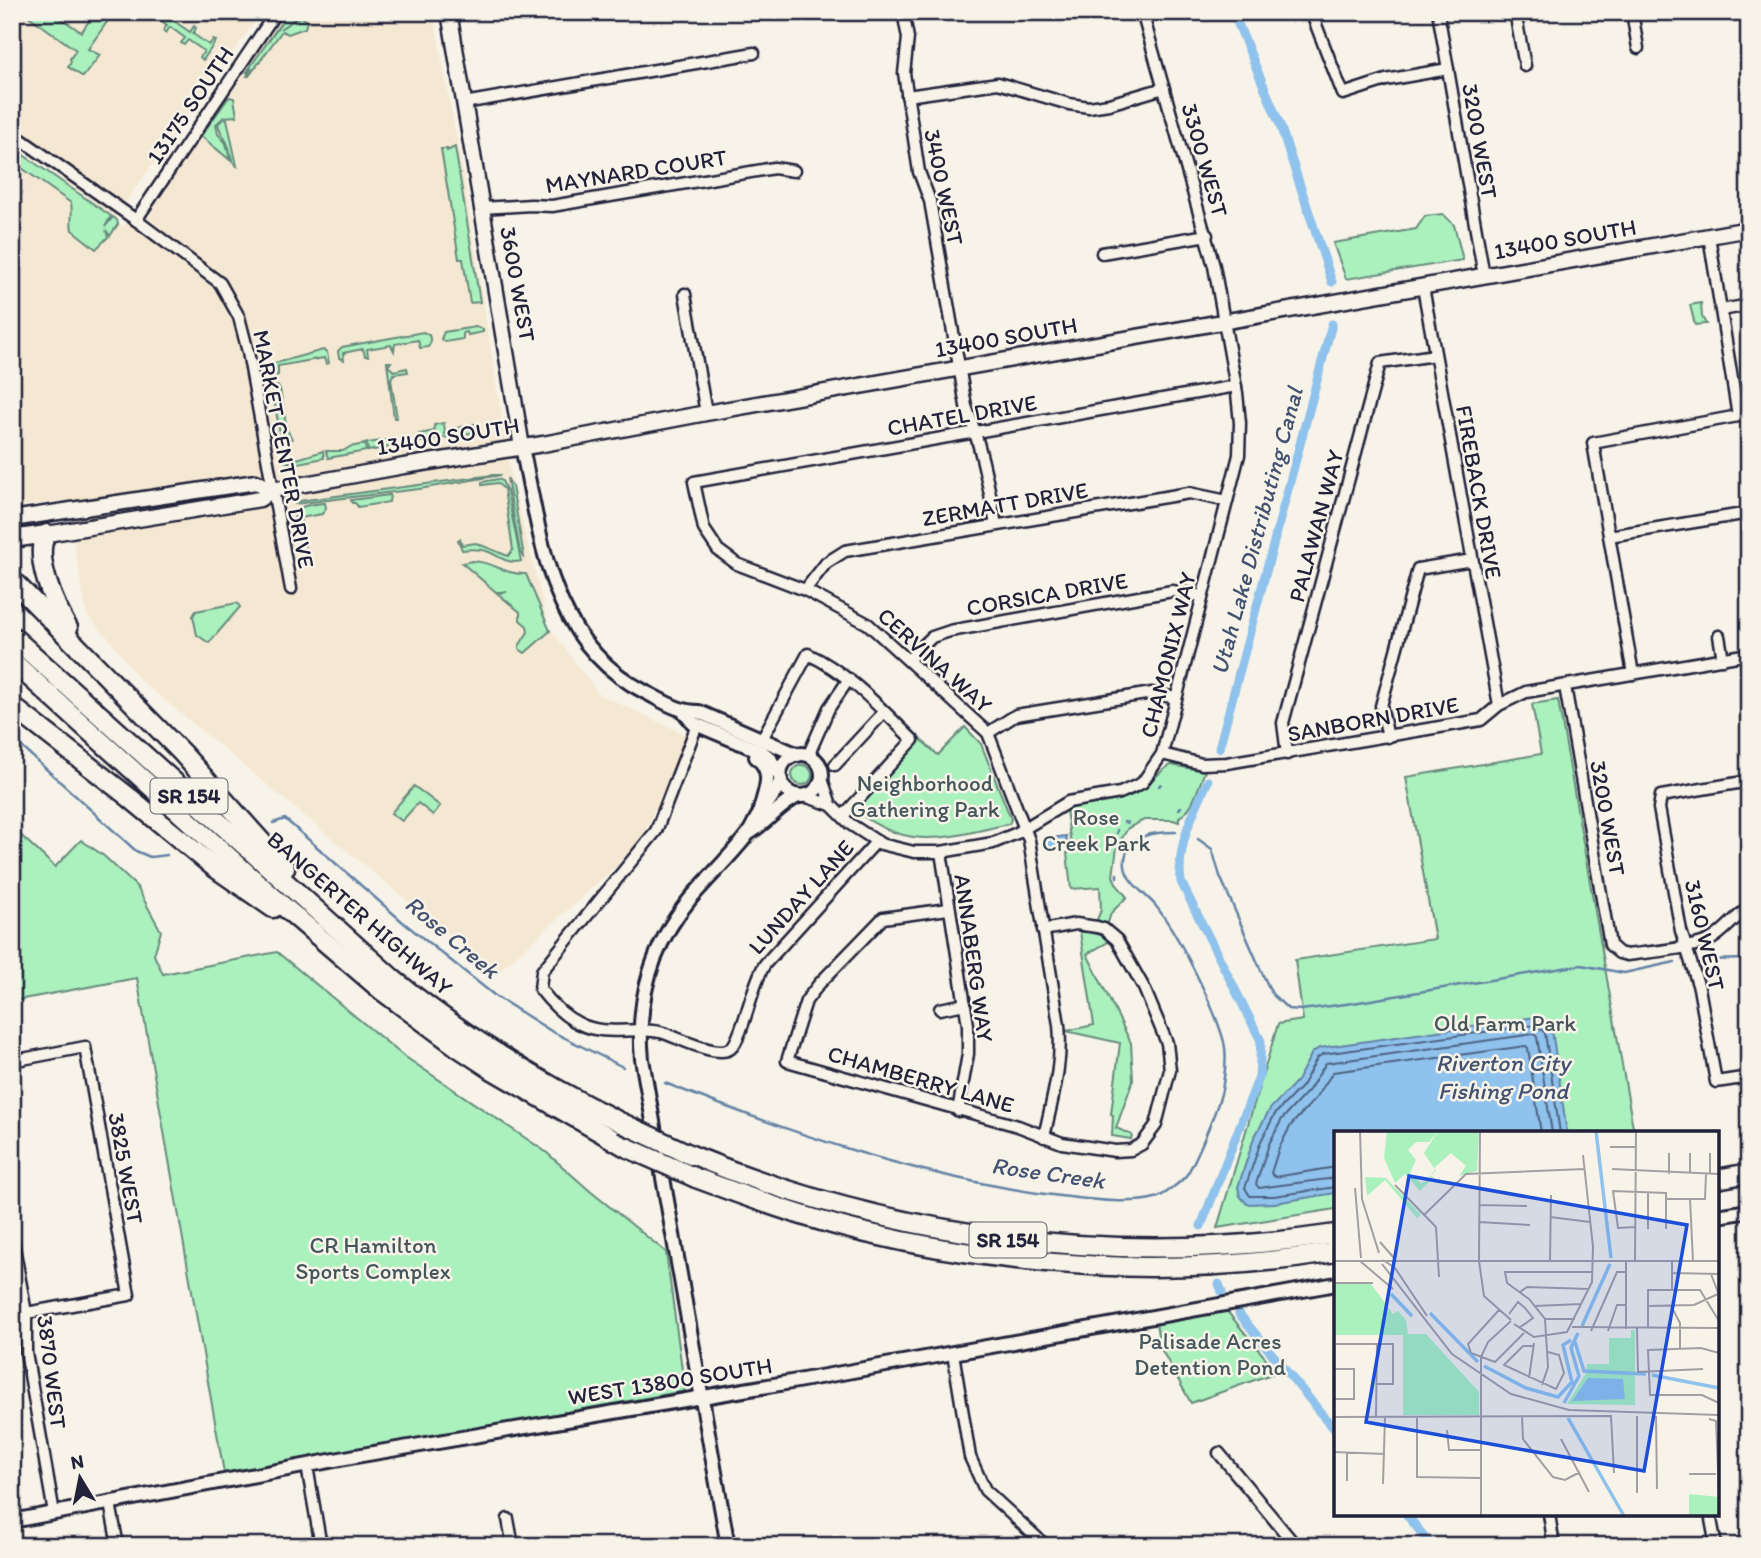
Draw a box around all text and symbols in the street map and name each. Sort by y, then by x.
street label: 13175 SOUTH [140,41,240,169]
street label: 3200 WEST [1456,81,1504,201]
street label: 3300 WEST [1175,100,1235,220]
street label: 3400 WEST [918,126,970,248]
street label: MAYNARD COURT [543,143,729,199]
street label: 13400 SOUTH [1492,213,1638,265]
street label: 3600 WEST [494,224,542,344]
street label: 13400 SOUTH [933,311,1079,363]
street label: MARKET CENTER DRIVE [247,327,321,571]
water label: Utah Lake Distributing Canal [1204,382,1309,678]
street label: CHATEL DRIVE [885,388,1039,442]
street label: FIREBACK DRIVE [1450,403,1508,581]
street label: 13400 SOUTH [375,411,521,461]
street label: PALAWAN WAY [1282,447,1350,605]
street label: ZERMATT DRIVE [920,476,1090,532]
street label: CORSICA DRIVE [964,566,1130,622]
street label: CHAMONIX WAY [1134,569,1202,741]
street label: CERVINA WAY [872,601,998,719]
street label: SANBORN DRIVE [1285,690,1461,748]
street label: 3200 WEST [1584,758,1632,878]
park label: Neighborhood Gathering Park [850,769,1000,823]
road number: SR 154 [150,778,228,814]
park label: Rose Creek Park [1042,803,1150,857]
street label: BANGERTER HIGHWAY [262,825,458,1001]
street label: LUNDAY LANE [742,834,860,960]
street label: ANNABERG WAY [948,872,1000,1044]
street label: 3160 WEST [1679,877,1731,993]
water label: Rose Creek [399,889,507,985]
park label: Old Farm Park [1434,1009,1576,1037]
street label: CHAMBERRY LANE [825,1039,1017,1119]
water label: Riverton City Fishing Pond [1436,1048,1573,1105]
street label: 3825 WEST [102,1110,150,1226]
inset map [1334,1131,1719,1516]
water label: Rose Creek [990,1150,1108,1195]
road number: SR 154 [970,1222,1046,1258]
park label: CR Hamilton Sports Complex [295,1231,451,1285]
street label: 3870 WEST [31,1314,73,1430]
park label: Palisade Acres Detention Pond [1134,1327,1287,1381]
street label: WEST 13800 SOUTH [566,1351,774,1411]
north arrow [46,1442,116,1512]
text: N [69,1449,85,1474]

